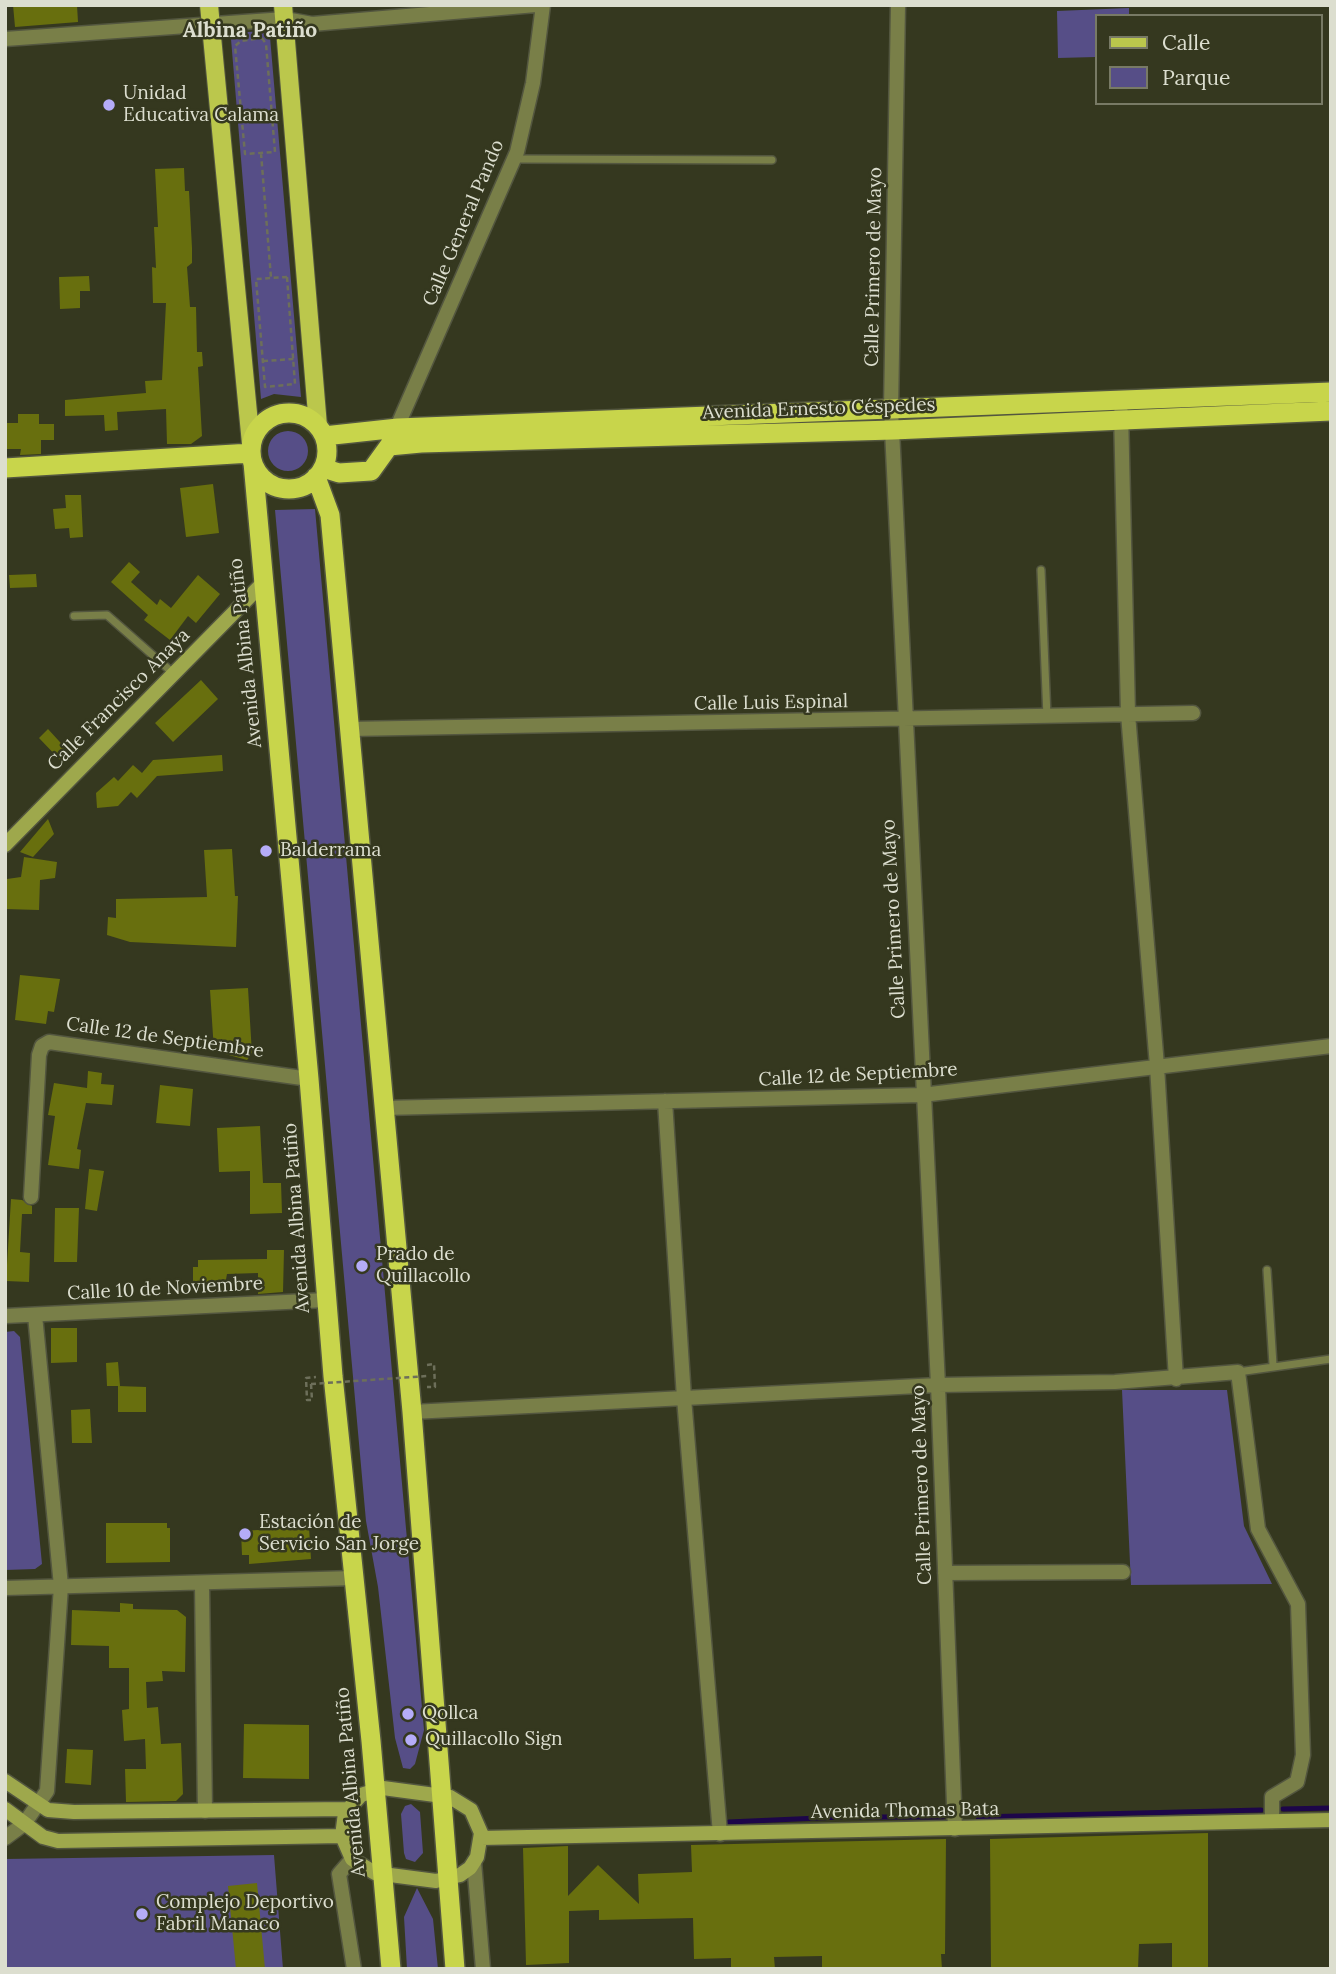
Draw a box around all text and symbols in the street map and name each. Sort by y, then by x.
legend [1094,14,1322,105]
district label: Albina Patiño [183,18,317,44]
text: Calle [1162,29,1210,56]
text: Parque [1162,64,1230,91]
place label: Unidad Educativa Calama [123,83,279,127]
marker: Unidad Educativa Calama [101,97,117,113]
street label: Calle General Pando [419,136,509,310]
street label: Calle Primero de Mayo [861,167,887,367]
street label: Avenida Ernesto Céspedes [702,394,936,424]
street label: Avenida Albina Patiño [225,557,267,749]
street label: Calle Francisco Anaya [43,624,195,776]
street label: Calle Luis Espinal [694,690,848,716]
street label: Calle Primero de Mayo [877,819,911,1019]
place label: Balderrama [280,840,381,862]
marker: Balderrama [258,843,274,859]
street label: Calle 12 de Septiembre [65,1013,265,1063]
street label: Calle 12 de Septiembre [758,1058,958,1092]
street label: Avenida Albina Patiño [279,1122,315,1314]
place label: Prado de Quillacollo [376,1244,471,1288]
marker: Prado de Quillacollo [354,1258,370,1274]
street label: Calle 10 de Noviembre [67,1272,263,1306]
street label: Calle Primero de Mayo [907,1385,937,1585]
place label: Estación de Servicio San Jorge [259,1512,419,1556]
marker: Estación de Servicio San Jorge [237,1526,253,1542]
street label: Avenida Albina Patiño [331,1686,371,1878]
place label: Qollca [422,1703,478,1725]
marker: Qollca [400,1706,416,1722]
place label: Quillacollo Sign [425,1729,563,1751]
marker: Quillacollo Sign [403,1732,419,1748]
street label: Avenida Thomas Bata [811,1798,999,1824]
place label: Complejo Deportivo Fabril Manaco [156,1892,334,1936]
marker: Complejo Deportivo Fabril Manaco [134,1906,150,1922]

